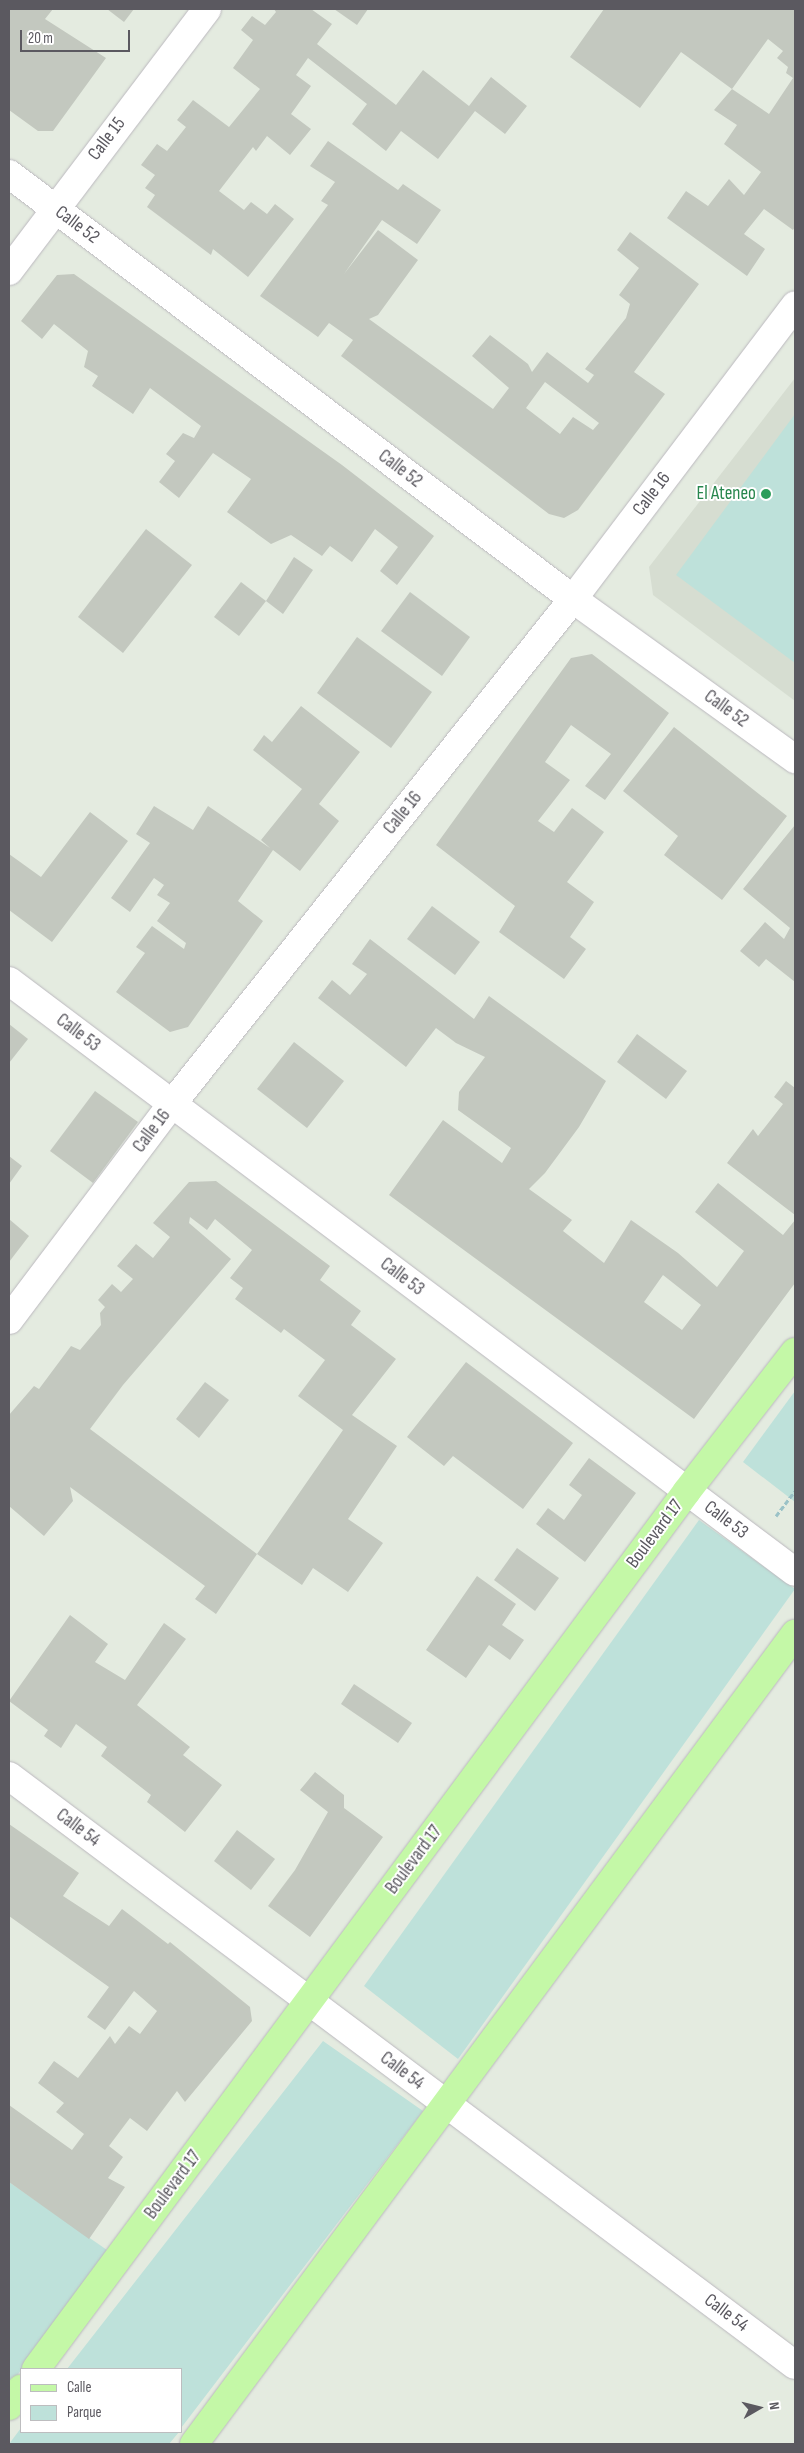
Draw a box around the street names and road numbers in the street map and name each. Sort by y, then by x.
street label: Calle 15 [83,113,131,165]
street label: Calle 52 [50,201,104,249]
street label: Calle 52 [373,445,427,493]
street label: Calle 16 [628,468,676,520]
street label: Calle 52 [699,685,753,733]
street label: Calle 16 [379,787,427,839]
street label: Calle 53 [51,1009,105,1057]
street label: Calle 16 [128,1105,176,1157]
street label: Calle 53 [375,1253,429,1301]
street label: Boulevard 17 [622,1495,688,1573]
street label: Calle 53 [699,1496,753,1544]
street label: Calle 54 [51,1804,105,1852]
street label: Boulevard 17 [381,1821,447,1899]
street label: Calle 54 [375,2047,429,2095]
street label: Boulevard 17 [140,2146,206,2224]
street label: Calle 54 [699,2289,753,2337]

